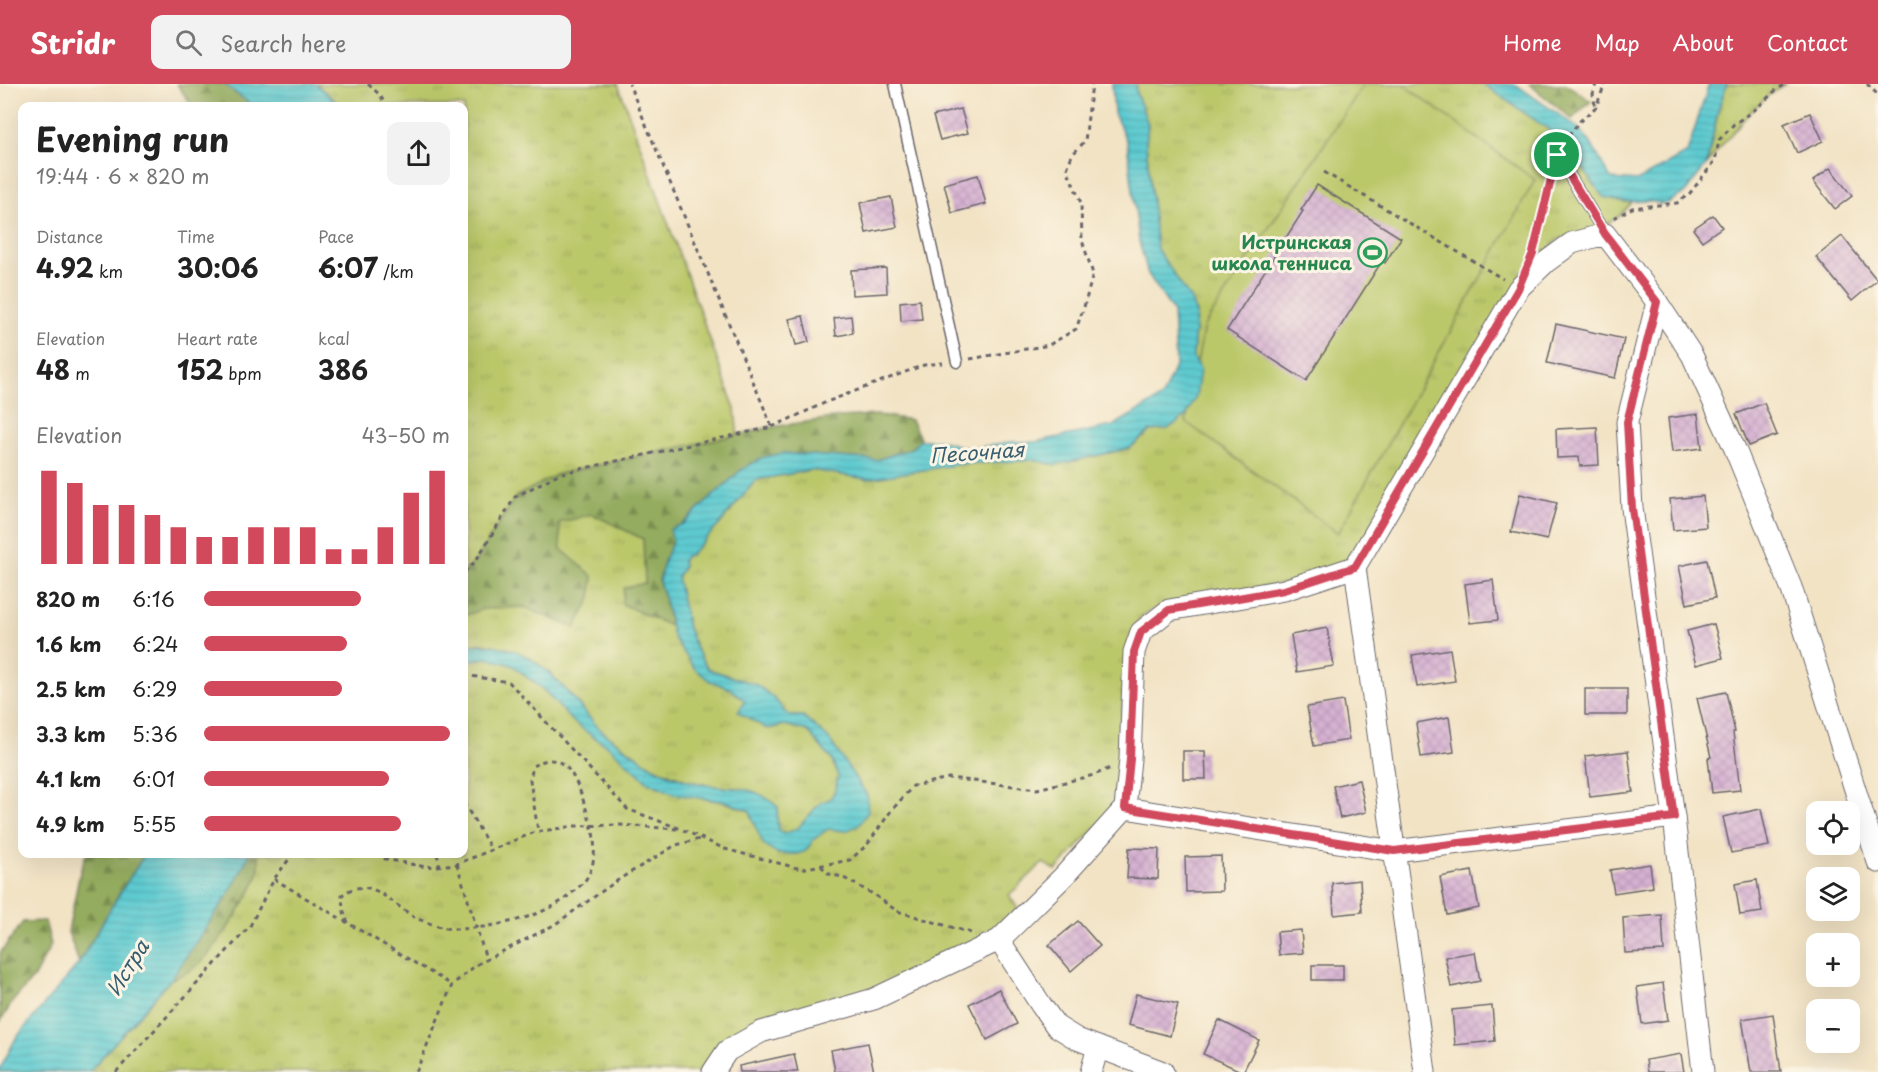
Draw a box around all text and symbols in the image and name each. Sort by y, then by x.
search box [151,15,571,69]
text: Stridr [30,21,115,64]
icon: search [172,26,205,59]
text: Search here [220,26,346,59]
text: Home [1503,26,1562,58]
text: Map [1595,26,1640,58]
text: About [1673,26,1734,58]
text: Contact [1767,26,1848,58]
text: Evening run [36,113,229,163]
button: share [387,122,450,185]
pin [1531,129,1582,180]
icon: arrive [1540,138,1573,171]
text: 19:44 · 6 × 820 m [36,161,209,191]
text: Distance [36,224,103,248]
text: Time [177,224,215,248]
text: Pace [318,224,354,248]
place label: Истринская школа тенниса [1211,228,1352,276]
sports icon: Истринская школа тенниса [1357,237,1389,269]
text: 4.92 [36,248,94,287]
text: 30:06 [177,248,259,287]
text: 6:07 [318,248,378,287]
text: km [94,259,123,283]
text: /km [378,259,414,283]
text: Elevation [36,326,105,350]
text: Heart rate [177,326,258,350]
text: kcal [318,326,350,350]
text: 48 [36,350,70,389]
text: 152 [177,350,223,389]
text: 386 [318,350,368,389]
text: m [70,361,90,385]
text: bpm [223,361,262,385]
text: Elevation [36,420,122,450]
text: 43–50 m [362,420,450,450]
water label: Песочная [929,434,1026,470]
text: 820 m [36,584,100,614]
text: 6:16 [132,584,175,614]
text: 1.6 km [36,629,101,659]
text: 6:24 [132,629,179,659]
text: 2.5 km [36,674,106,704]
text: 6:29 [132,674,177,704]
text: 3.3 km [36,719,106,749]
text: 5:36 [132,719,178,749]
text: 4.1 km [36,764,101,794]
text: 6:01 [132,764,175,794]
map controls [1806,801,1860,1053]
button: locate [1806,801,1860,855]
text: 4.9 km [36,809,105,839]
text: 5:55 [132,809,176,839]
button: layers [1806,867,1860,921]
water label: Истра [98,933,157,1001]
button: + [1806,933,1860,987]
button: − [1806,999,1860,1053]

